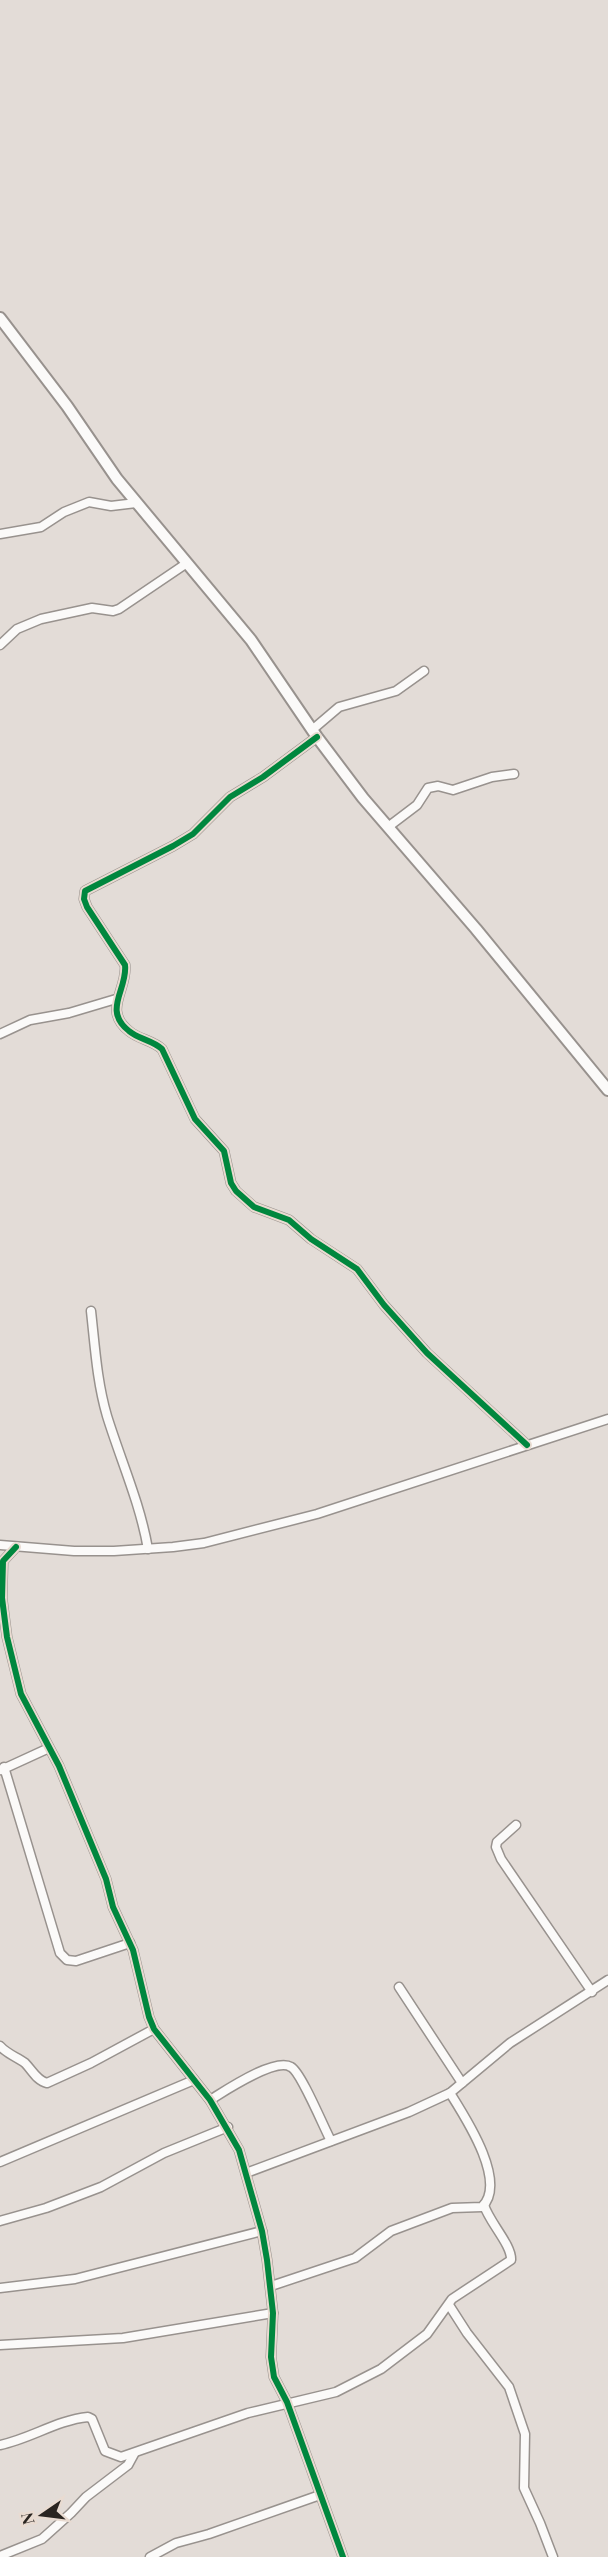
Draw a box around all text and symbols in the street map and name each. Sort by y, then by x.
north arrow [12,2485,72,2545]
text: N [15,2510,39,2527]

